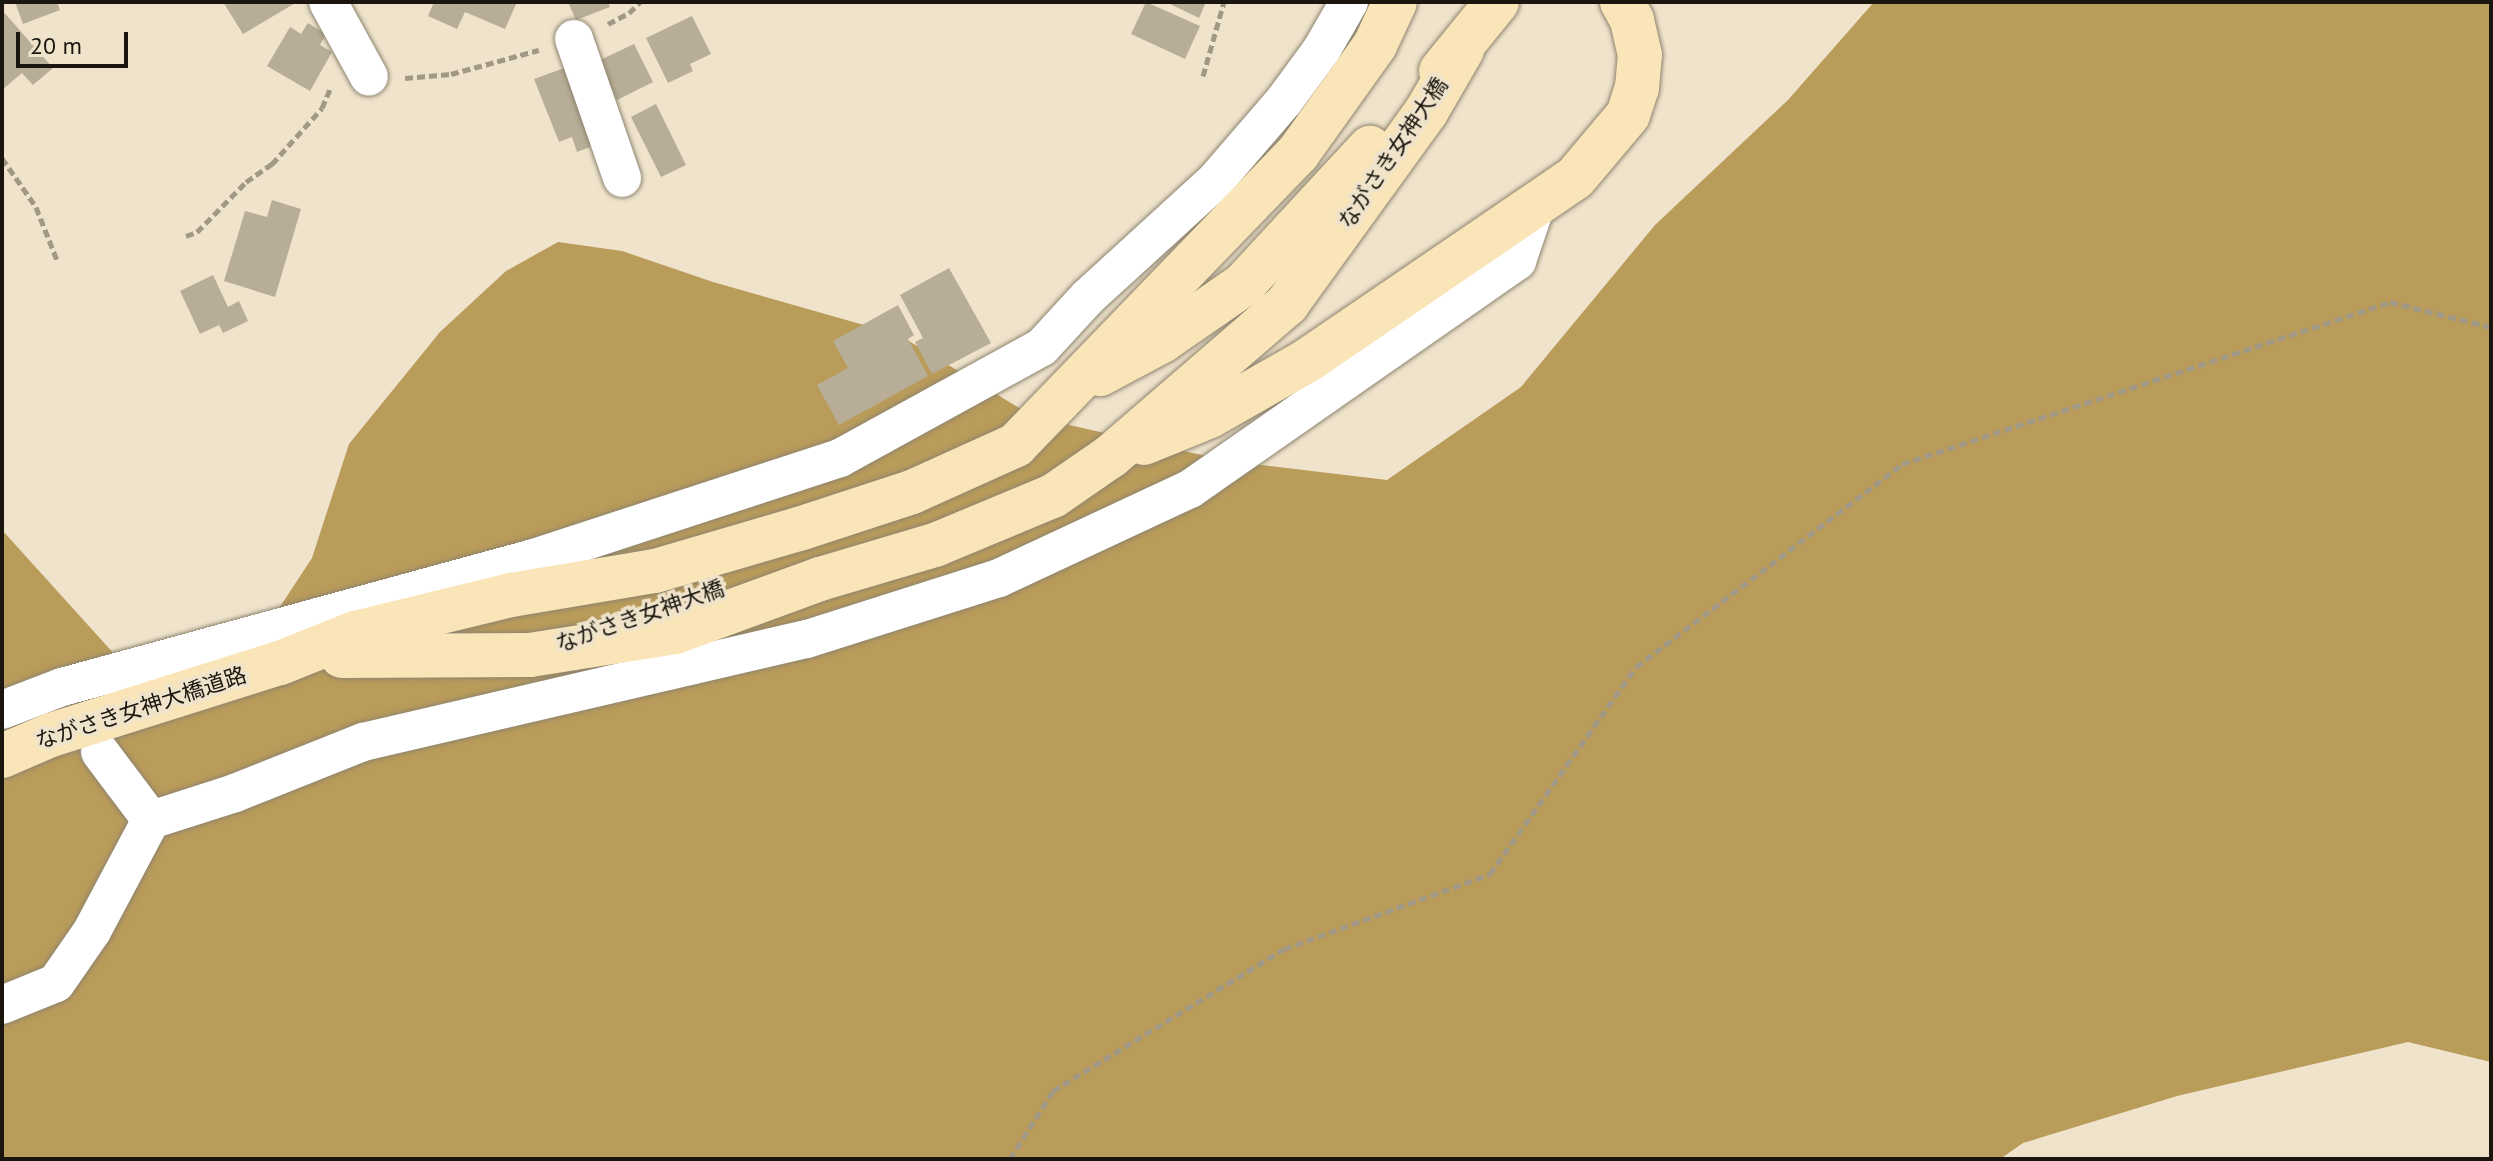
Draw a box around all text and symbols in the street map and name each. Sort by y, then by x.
scale bar [20,16,132,66]
text: 20 m [30,30,82,61]
street label: ながさき女神大橋 [1333,73,1453,233]
street label: ながさき女神大橋 [552,575,728,657]
street label: ながさき女神大橋道路 [32,661,250,755]

